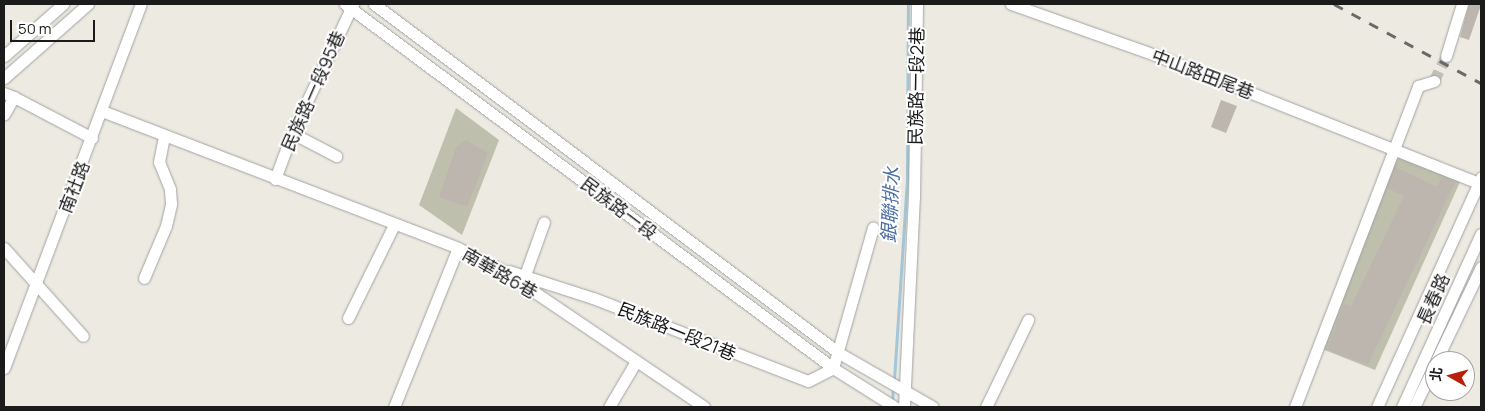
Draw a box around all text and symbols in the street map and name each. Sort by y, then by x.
scale bar [12,10,98,42]
text: 50 m [18,18,52,39]
street label: 民族路一段95巷 [277,27,349,155]
street label: 民族路一段2巷 [904,27,928,145]
street label: 中山路田尾巷 [1149,45,1257,103]
street label: 南社路 [54,158,94,216]
water label: 銀聯排水 [878,166,904,244]
street label: 民族路一段 [577,172,661,244]
street label: 南華路6巷 [459,243,541,303]
street label: 長春路 [1412,270,1454,328]
street label: 民族路一段21巷 [615,298,739,364]
north arrow [1425,351,1475,401]
text: 北 [1425,366,1446,382]

